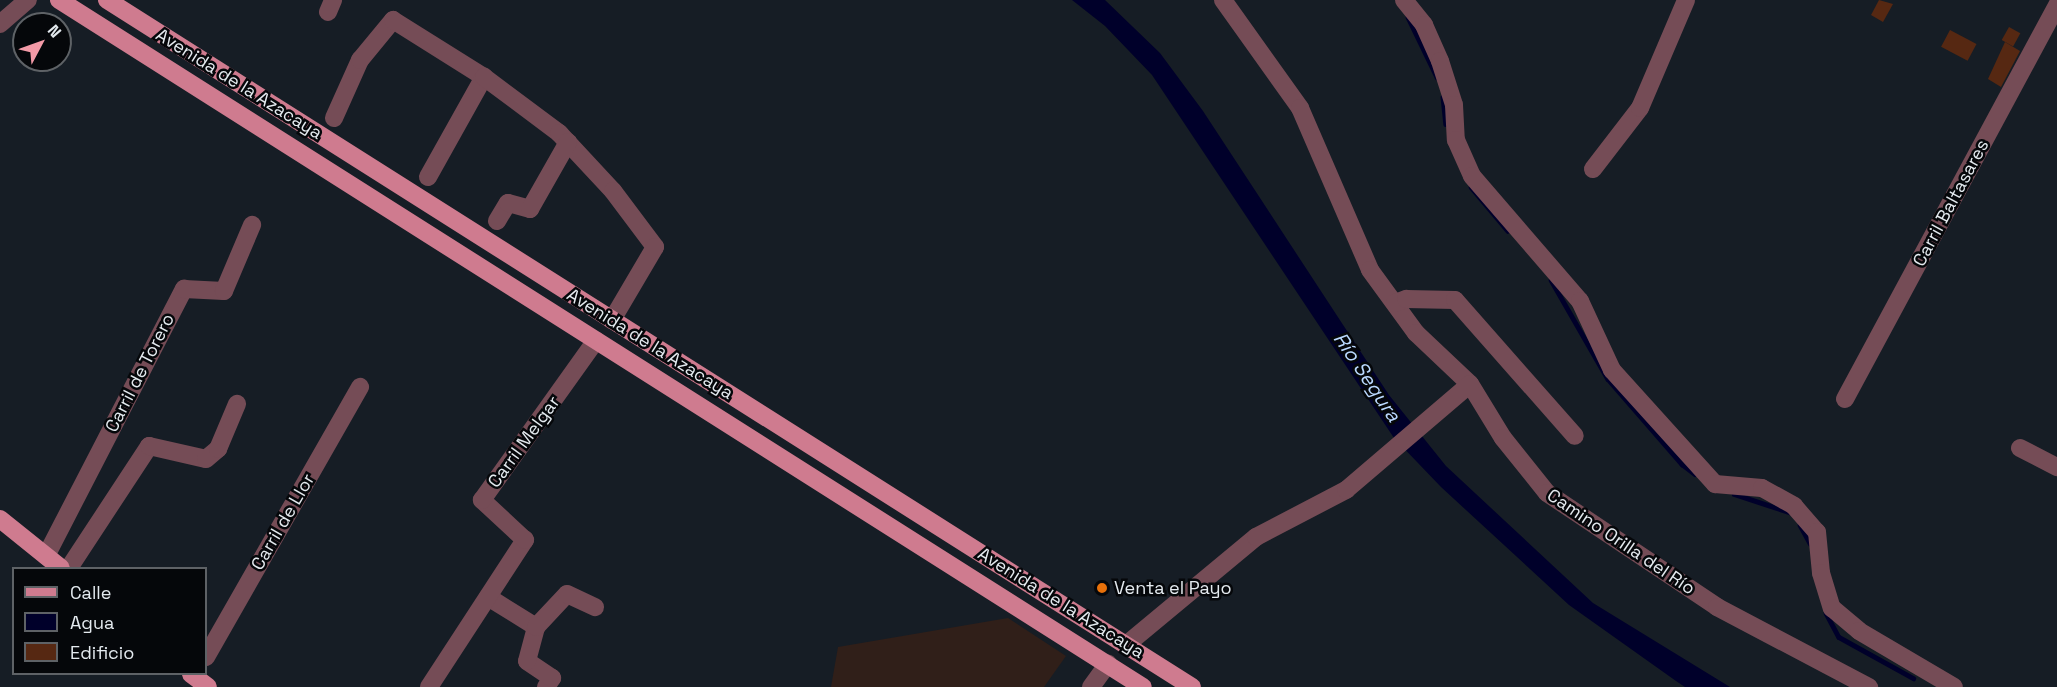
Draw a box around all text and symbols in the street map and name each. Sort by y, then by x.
north arrow [12,12,72,72]
text: N [43,20,66,42]
street label: Avenida de la Azacaya [152,24,326,144]
street label: Carril Baltasares [1908,136,1994,270]
street label: Avenida de la Azacaya [563,284,737,404]
street label: Carril de Torero [101,310,179,436]
water label: Río Segura [1328,328,1406,426]
street label: Carril Melgar [483,392,565,492]
street label: Carril de Llor [247,470,319,574]
street label: Camino Orilla del Río [1543,484,1699,600]
street label: Avenida de la Azacaya [974,543,1148,663]
legend [12,567,207,675]
place label: Venta el Payo [1114,577,1232,599]
text: Calle [70,581,111,604]
marker: Venta el Payo [1095,581,1109,595]
text: Agua [70,611,114,634]
text: Edificio [70,641,134,664]

